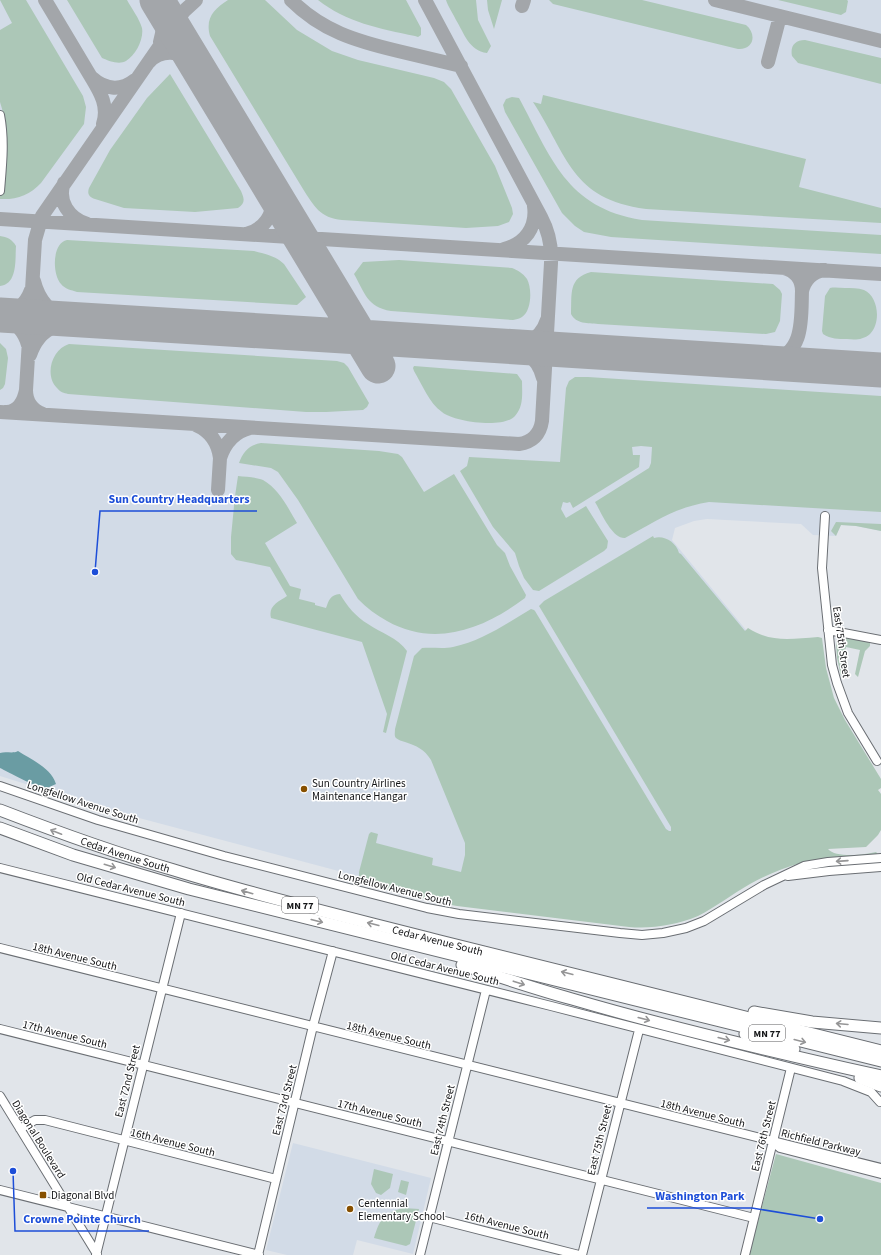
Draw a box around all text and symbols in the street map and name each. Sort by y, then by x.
callout: Sun Country Headquarters [100,487,257,511]
text: Sun Country Headquarters [109,491,249,508]
street label: East 75th Street [829,605,854,679]
place label: Sun Country Airlines Maintenance Hangar [312,776,407,804]
street label: Longfellow Avenue South [25,777,141,828]
marker: Sun Country Airlines Maintenance Hangar [299,784,309,794]
one-way arrow [51,827,63,835]
street label: Cedar Avenue South [78,833,172,876]
one-way arrow [836,858,849,865]
one-way arrow [103,863,115,871]
street label: Longfellow Avenue South [337,867,453,910]
street label: Old Cedar Avenue South [75,869,187,910]
one-way arrow [241,887,254,895]
road number: MN 77 [282,897,318,913]
one-way arrow [310,918,323,925]
one-way arrow [367,920,380,927]
street label: Cedar Avenue South [391,922,485,959]
street label: 18th Avenue South [31,939,119,974]
street label: Old Cedar Avenue South [389,948,501,989]
one-way arrow [561,968,574,976]
one-way arrow [513,980,526,987]
one-way arrow [638,1015,651,1023]
street label: 17th Avenue South [21,1017,109,1052]
street label: 18th Avenue South [345,1018,433,1053]
one-way arrow [836,1021,849,1028]
road number: MN 77 [749,1025,785,1041]
one-way arrow [717,1036,730,1044]
one-way arrow [793,1038,806,1045]
street label: East 72nd Street [111,1043,144,1119]
street label: East 73rd Street [268,1063,301,1137]
street label: East 74th Street [426,1083,459,1157]
street label: 17th Avenue South [336,1096,424,1131]
street label: 18th Avenue South [659,1096,747,1131]
street label: Diagonal Boulevard [8,1097,69,1181]
street label: East 76th Street [747,1099,780,1173]
street label: East 75th Street [583,1103,616,1177]
street label: 16th Avenue South [129,1125,217,1160]
street label: Richfield Parkway [780,1125,862,1160]
callout: Washington Park [647,1184,752,1208]
place label: Diagonal Blvd [51,1188,114,1203]
text: Washington Park [655,1188,745,1205]
marker: Diagonal Blvd [38,1190,48,1200]
place label: Centennial Elementary School [358,1196,445,1224]
marker: Centennial Elementary School [345,1204,355,1214]
callout: Crowne Pointe Church [15,1207,149,1231]
street label: 16th Avenue South [463,1208,551,1243]
text: Crowne Pointe Church [23,1211,141,1228]

